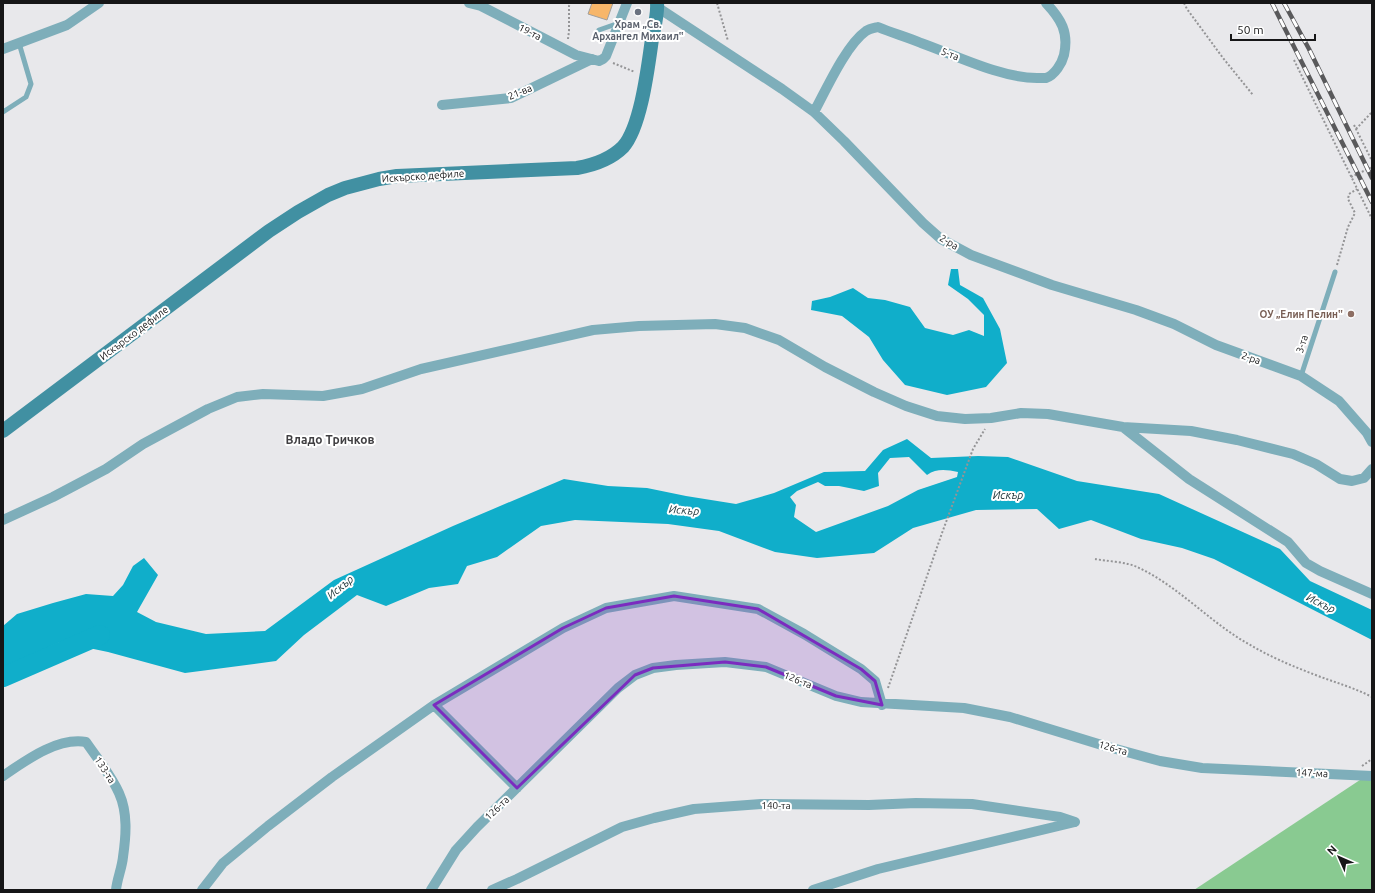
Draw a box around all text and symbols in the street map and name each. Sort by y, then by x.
marker: Храм „Св. Архангел Михаил‟ [633,7,643,17]
scale bar [1231,16,1315,42]
place label: Храм „Св. Архангел Михаил‟ [592,19,684,42]
street label: 19-та [517,22,543,42]
text: 50 m [1237,23,1264,36]
street label: 5-та [940,46,960,62]
street label: 21-ва [506,82,534,102]
street label: Искърско дефиле [381,168,465,184]
street label: 2-ра [938,232,960,252]
street label: Искърско дефиле [98,304,170,362]
place label: ОУ „Елин Пелин‟ [1260,309,1343,320]
marker: ОУ „Елин Пелин‟ [1346,309,1356,319]
street label: 3-та [1294,334,1310,354]
street label: 2-ра [1240,350,1262,366]
district label: Владо Тричков [286,433,374,446]
water label: Искър [993,489,1023,501]
water label: Искър [668,503,700,517]
water label: Искър [324,573,356,601]
water label: Искър [1305,591,1337,615]
street label: 126-та [782,669,814,691]
street label: 126-та [1097,739,1129,757]
street label: 133-та [92,755,118,785]
street label: 147-ма [1296,767,1328,779]
street label: 126-та [483,794,511,822]
street label: 140-та [761,800,791,811]
north arrow [1319,837,1359,877]
text: N [1325,843,1339,857]

